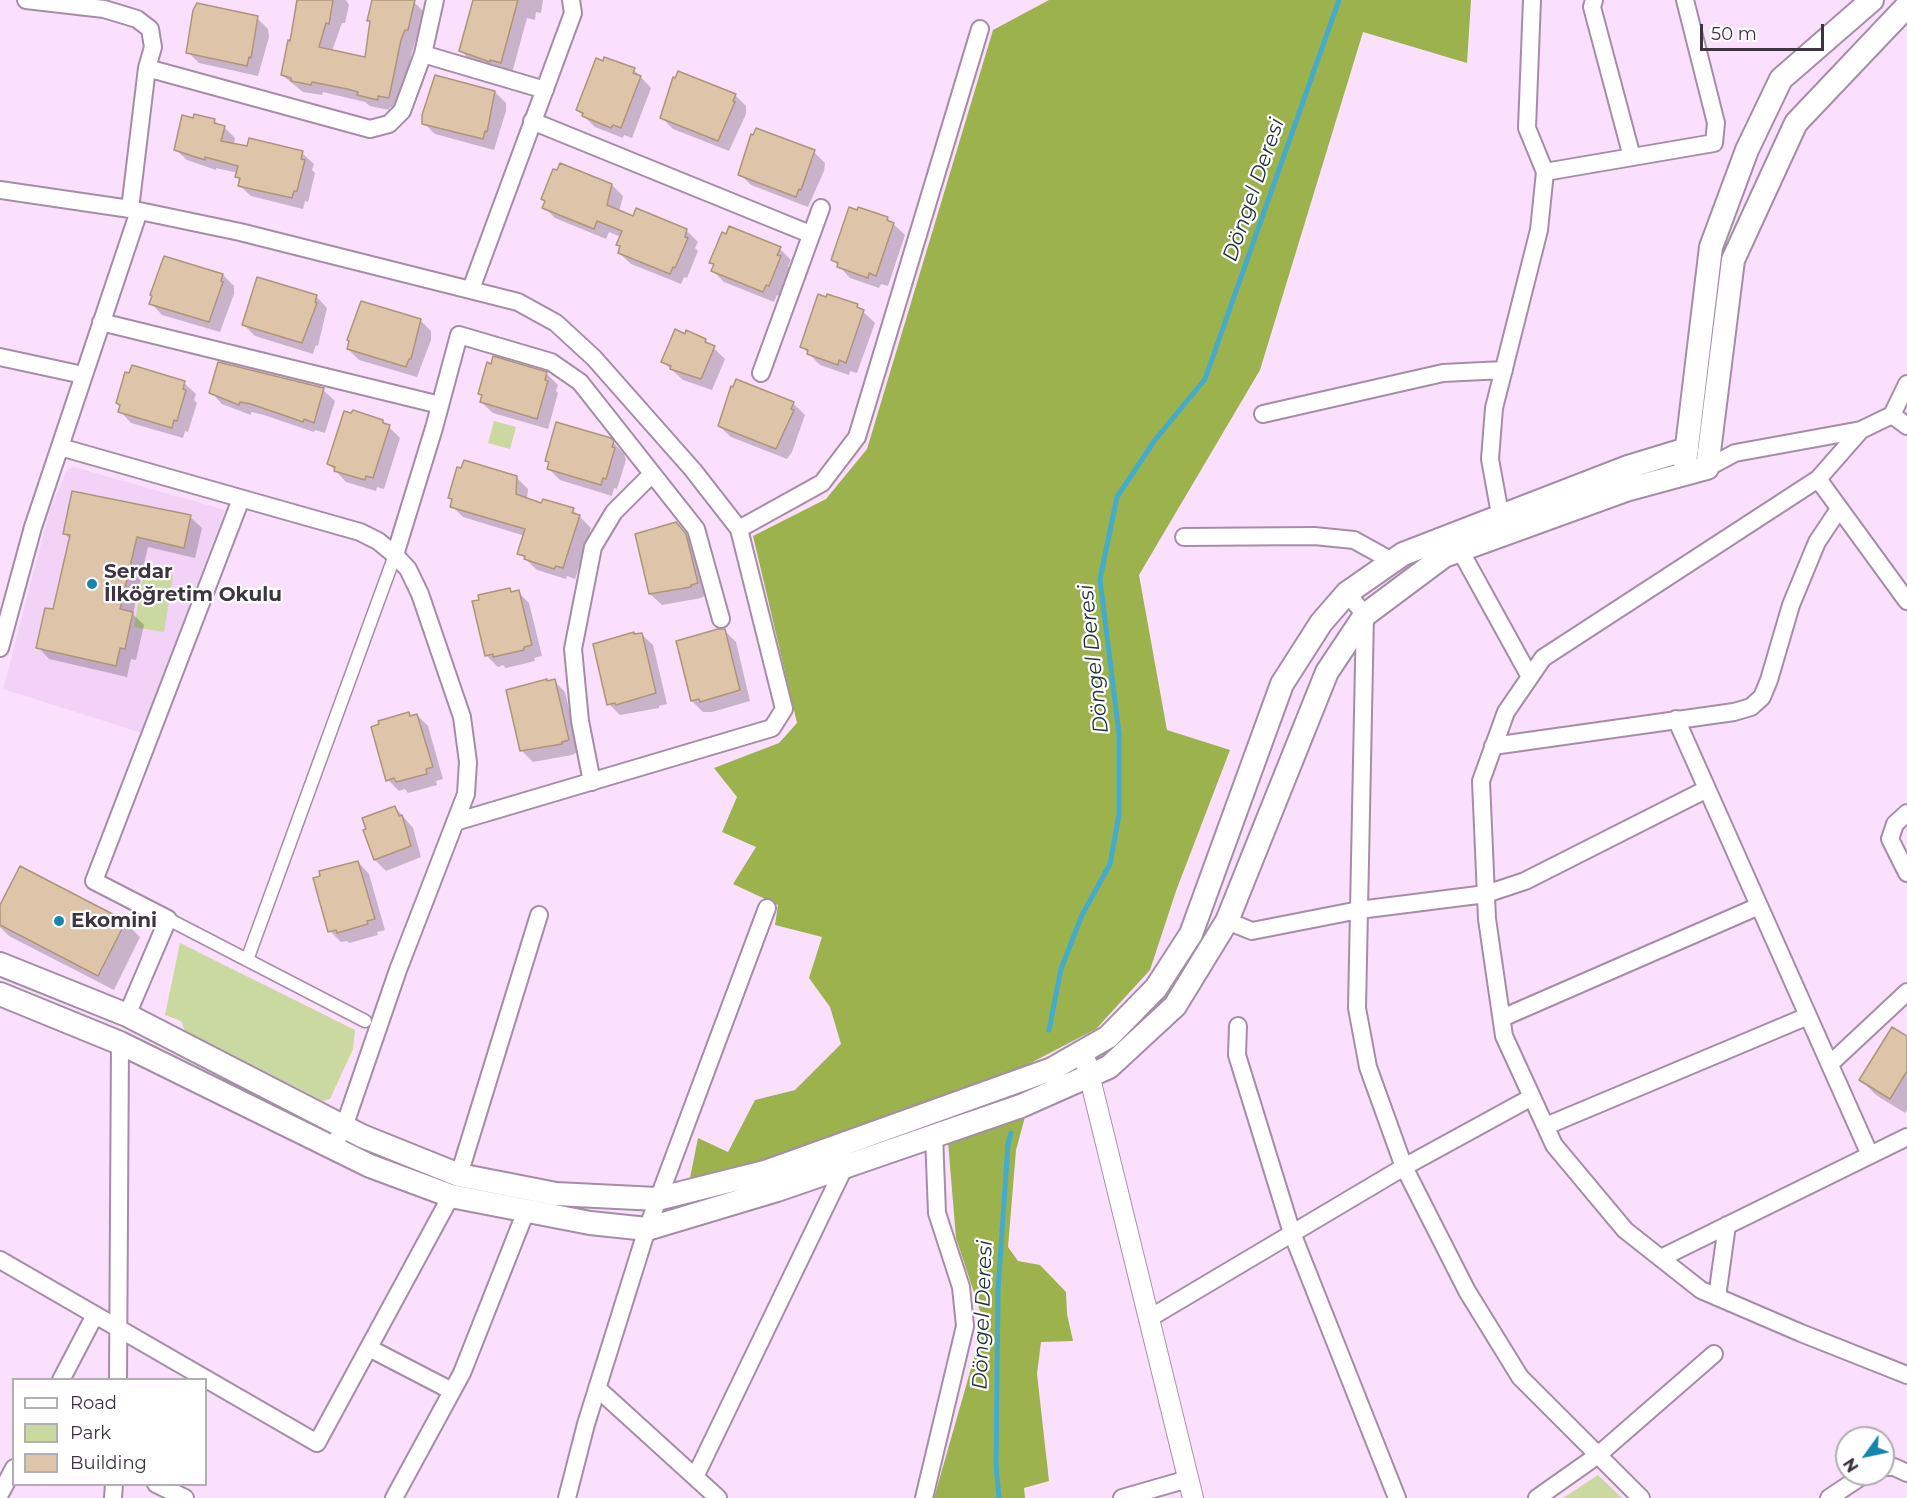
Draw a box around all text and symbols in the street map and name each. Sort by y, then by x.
scale bar [1703,12,1828,50]
text: 50 m [1711,23,1757,45]
water label: Döngel Deresi [1218,115,1290,265]
place label: Serdar İlköğretim Okulu [104,560,282,607]
marker: Serdar İlköğretim Okulu [85,577,99,591]
water label: Döngel Deresi [1074,583,1114,735]
place label: Ekomini [71,909,157,933]
marker: Ekomini [52,914,66,928]
water label: Döngel Deresi [968,1240,998,1390]
legend [12,1378,207,1486]
text: Road [70,1392,117,1414]
text: Park [70,1422,111,1444]
north arrow [1835,1426,1895,1486]
text: Building [70,1452,147,1474]
text: N [1840,1454,1863,1476]

